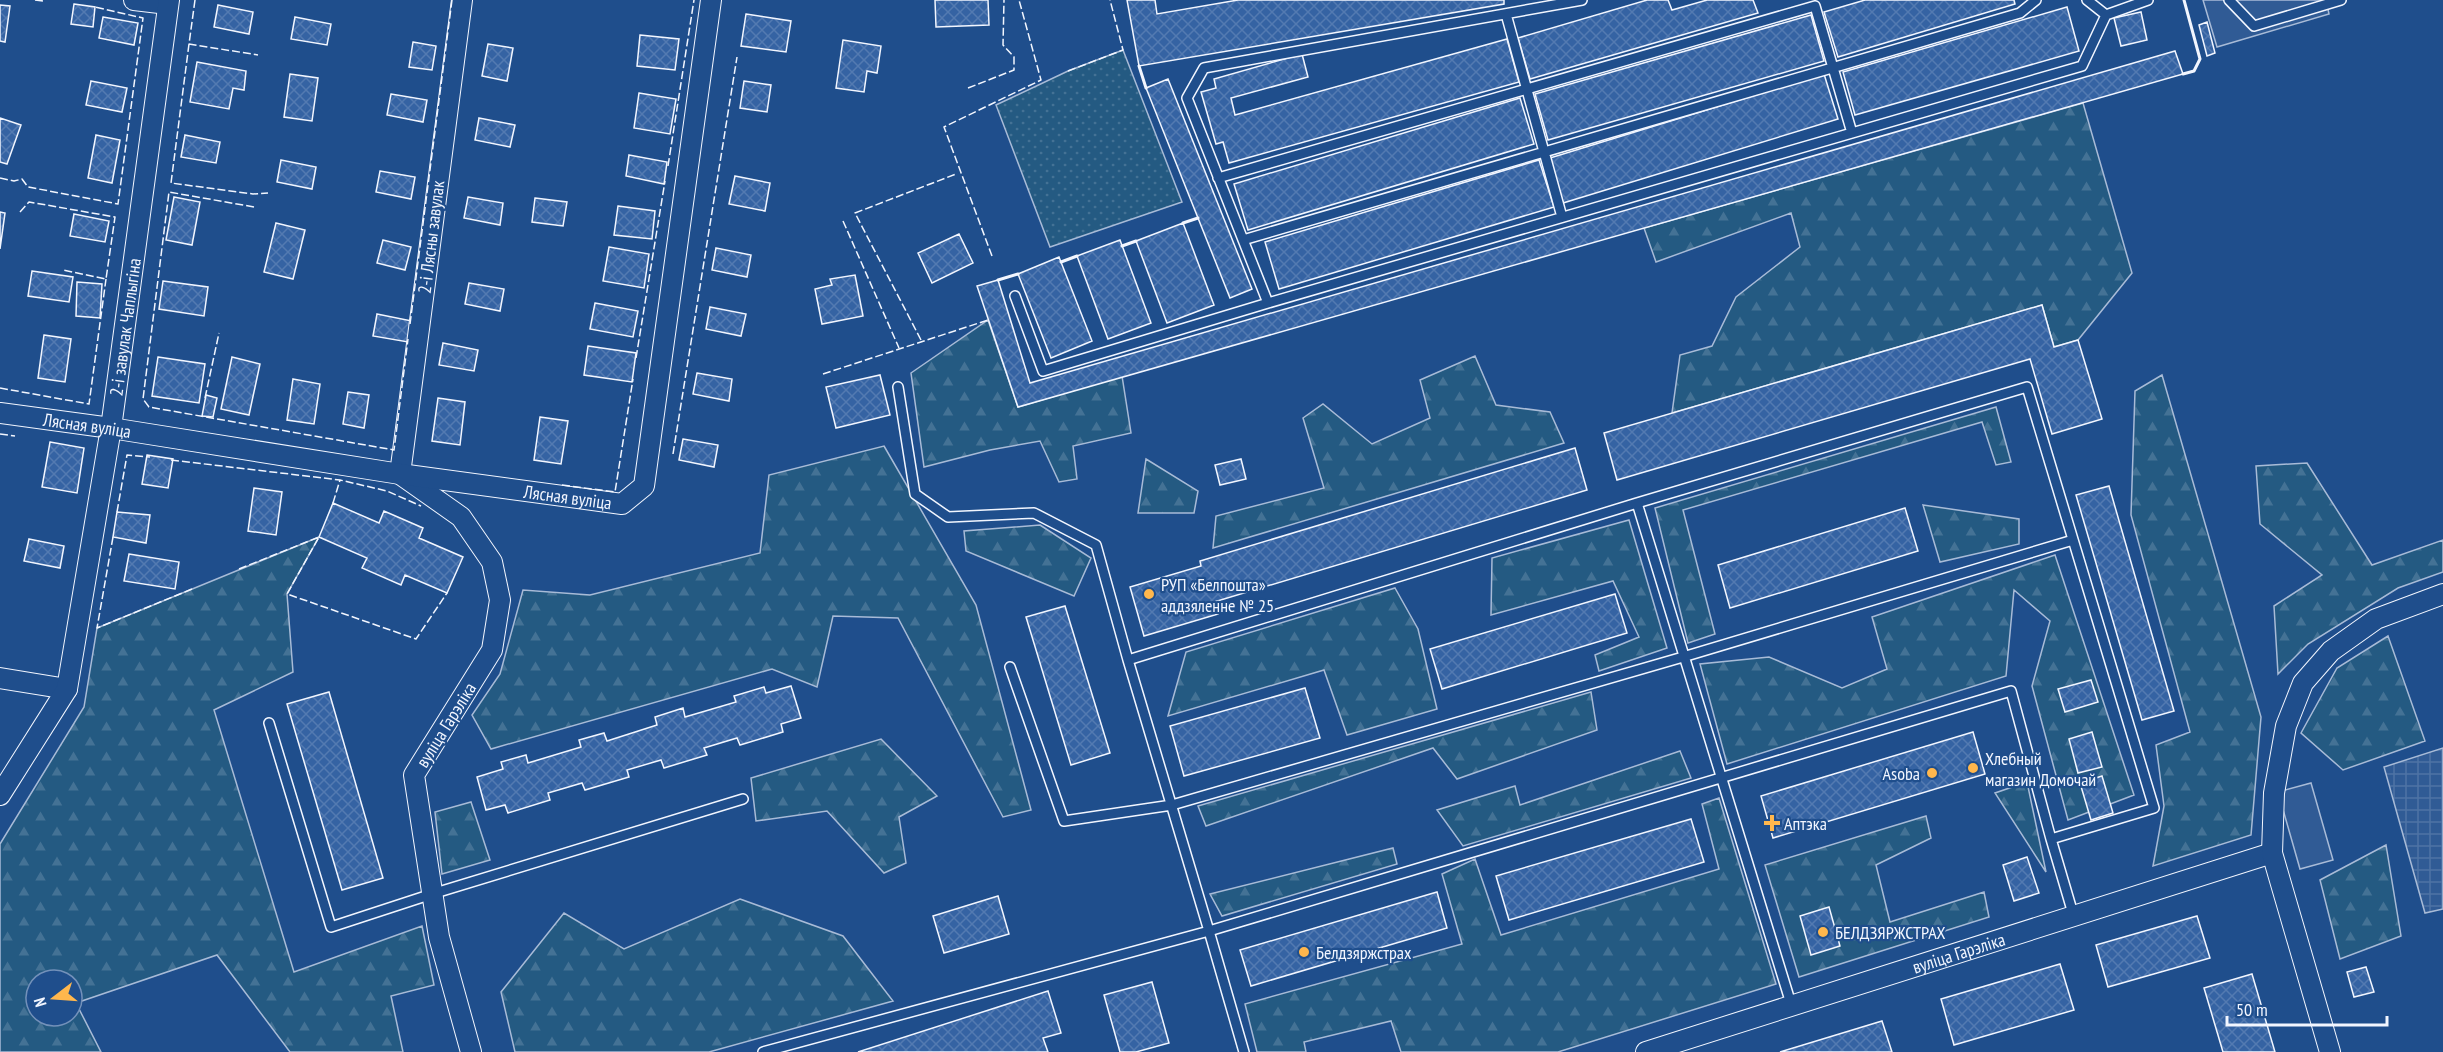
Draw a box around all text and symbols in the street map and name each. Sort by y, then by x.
street label: 2-і Лясны завулак [413,179,449,295]
street label: 2-і завулак Чаплыгіна [104,257,145,397]
street label: Лясная вуліца [41,407,133,443]
street label: Лясная вуліца [521,479,613,514]
place label: РУП «Белпошта» аддзяленне № 25 [1161,573,1274,617]
marker: РУП «Белпошта» аддзяленне № 25 [1142,587,1156,601]
street label: вуліца Гарэліка [411,678,481,772]
place label: Хлебный магазин Домочай [1985,747,2096,791]
marker: Хлебный магазин Домочай [1966,761,1980,775]
place label: Asoba [1883,762,1920,785]
marker: Asoba [1925,766,1939,780]
place label: Аптэка [1784,812,1827,835]
marker: Аптэка [1765,816,1779,830]
place label: БЕЛДЗЯРЖСТРАХ [1835,921,1945,944]
marker: БЕЛДЗЯРЖСТРАХ [1816,925,1830,939]
street label: вуліца Гарэліка [1909,927,2008,978]
place label: Белдзяржстрах [1316,941,1412,964]
marker: Белдзяржстрах [1297,945,1311,959]
north arrow [24,968,84,1028]
scale bar [2227,989,2388,1027]
text: N [29,995,50,1009]
text: 50 m [2236,998,2268,1021]

